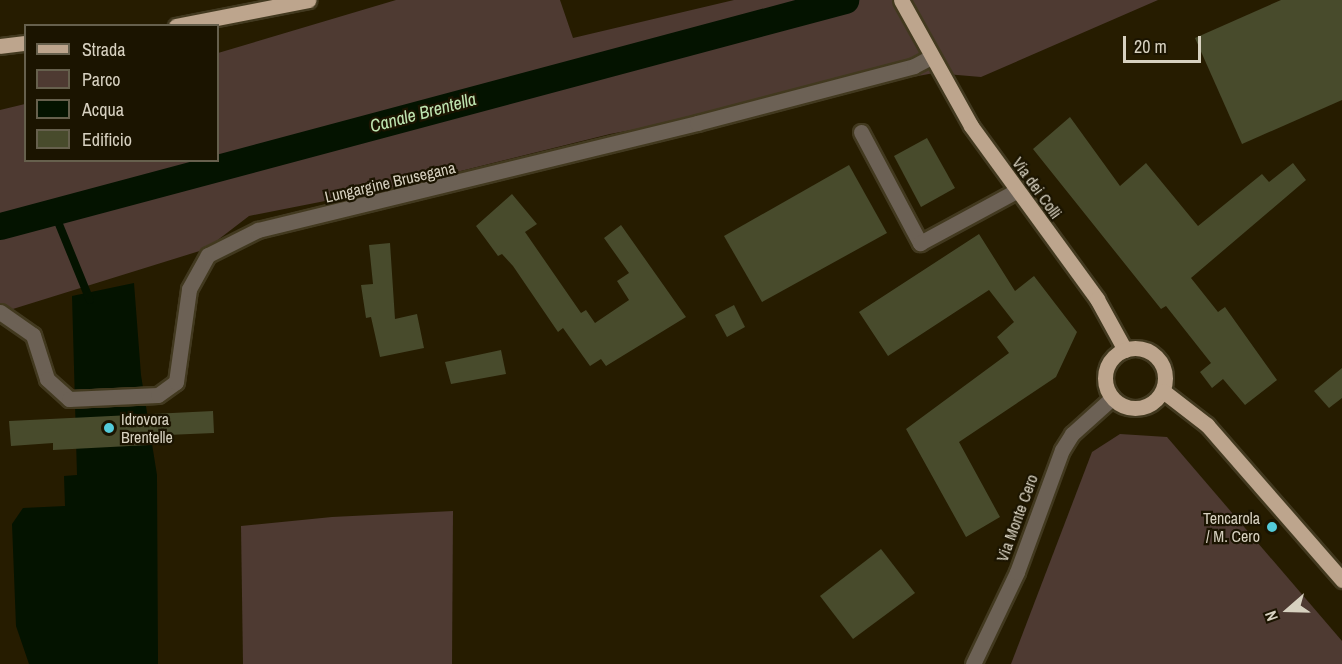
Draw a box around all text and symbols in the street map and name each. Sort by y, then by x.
legend [24,24,219,162]
scale bar [1126,24,1204,62]
text: 20 m [1134,34,1167,59]
text: Strada [82,37,126,62]
text: Parco [82,67,121,92]
water label: Canale Brentella [368,88,478,138]
text: Acqua [82,97,124,122]
text: Edificio [82,127,132,152]
street label: Via dei Colli [1008,154,1066,222]
street label: Lungargine Brusegana [323,158,457,206]
place label: Idrovora Brentelle [121,409,173,447]
marker: Idrovora Brentelle [102,421,116,435]
street label: Via Monte Cero [992,472,1042,564]
place label: Tencarola / M. Cero [1203,508,1260,546]
marker: Tencarola / M. Cero [1265,520,1279,534]
north arrow [1258,580,1318,640]
text: N [1259,608,1283,624]

